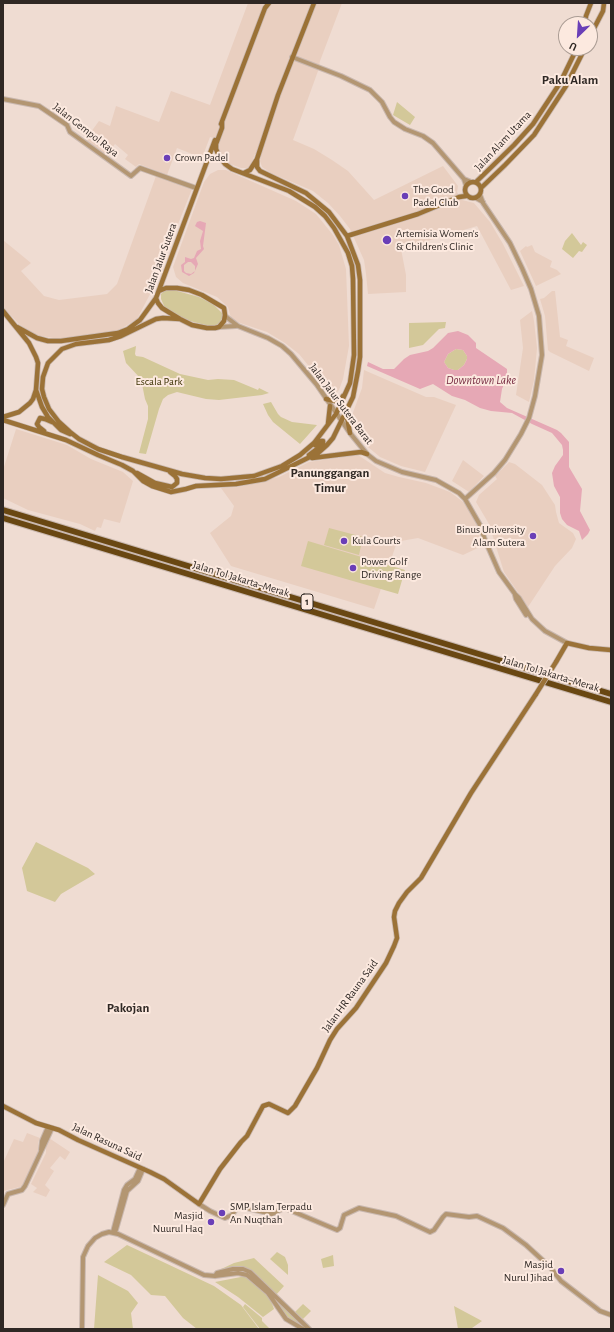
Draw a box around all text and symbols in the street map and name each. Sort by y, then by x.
north arrow [558,16,598,56]
text: U [568,40,579,53]
district label: Paku Alam [542,72,598,88]
street label: Jalan Gempol Raya [51,100,121,160]
street label: Jalan Alam Utama [472,108,534,174]
place label: Crown Padel [175,151,228,165]
marker: Crown Padel [162,153,172,163]
place label: The Good Padel Club [413,183,459,209]
marker: The Good Padel Club [400,191,410,201]
street label: Jalan Jalur Sutera [142,221,180,295]
place label: Artemisia Women's & Children's Clinic [396,227,479,253]
marker: Artemisia Women's & Children's Clinic [381,234,393,246]
street label: Jalan Jalur Sutera Barat [306,361,376,447]
water label: Downtown Lake [446,373,516,387]
park label: Escala Park [135,375,183,389]
district label: Panunggangan Timur [291,465,369,496]
place label: Binus University Alam Sutera [456,523,525,549]
marker: Binus University Alam Sutera [528,531,538,541]
place label: Kula Courts [352,534,401,548]
marker: Kula Courts [339,536,349,546]
place label: Power Golf Driving Range [361,555,421,581]
street label: Jalan Tol Jakarta–Merak [191,558,291,600]
marker: Power Golf Driving Range [348,563,358,573]
road number: 1 [301,594,313,610]
street label: Jalan Tol Jakarta–Merak [501,653,601,695]
street label: Jalan HR Rauna Said [319,957,381,1035]
district label: Pakojan [107,1000,149,1016]
street label: Jalan Rasuna Said [70,1120,144,1164]
place label: SMP Islam Terpadu An Nuqthah [230,1200,312,1226]
marker: SMP Islam Terpadu An Nuqthah [217,1208,227,1218]
place label: Masjid Nuurul Haq [153,1209,203,1235]
marker: Masjid Nuurul Haq [206,1217,216,1227]
place label: Masjid Nurul Jihad [504,1258,553,1284]
marker: Masjid Nurul Jihad [556,1266,566,1276]

